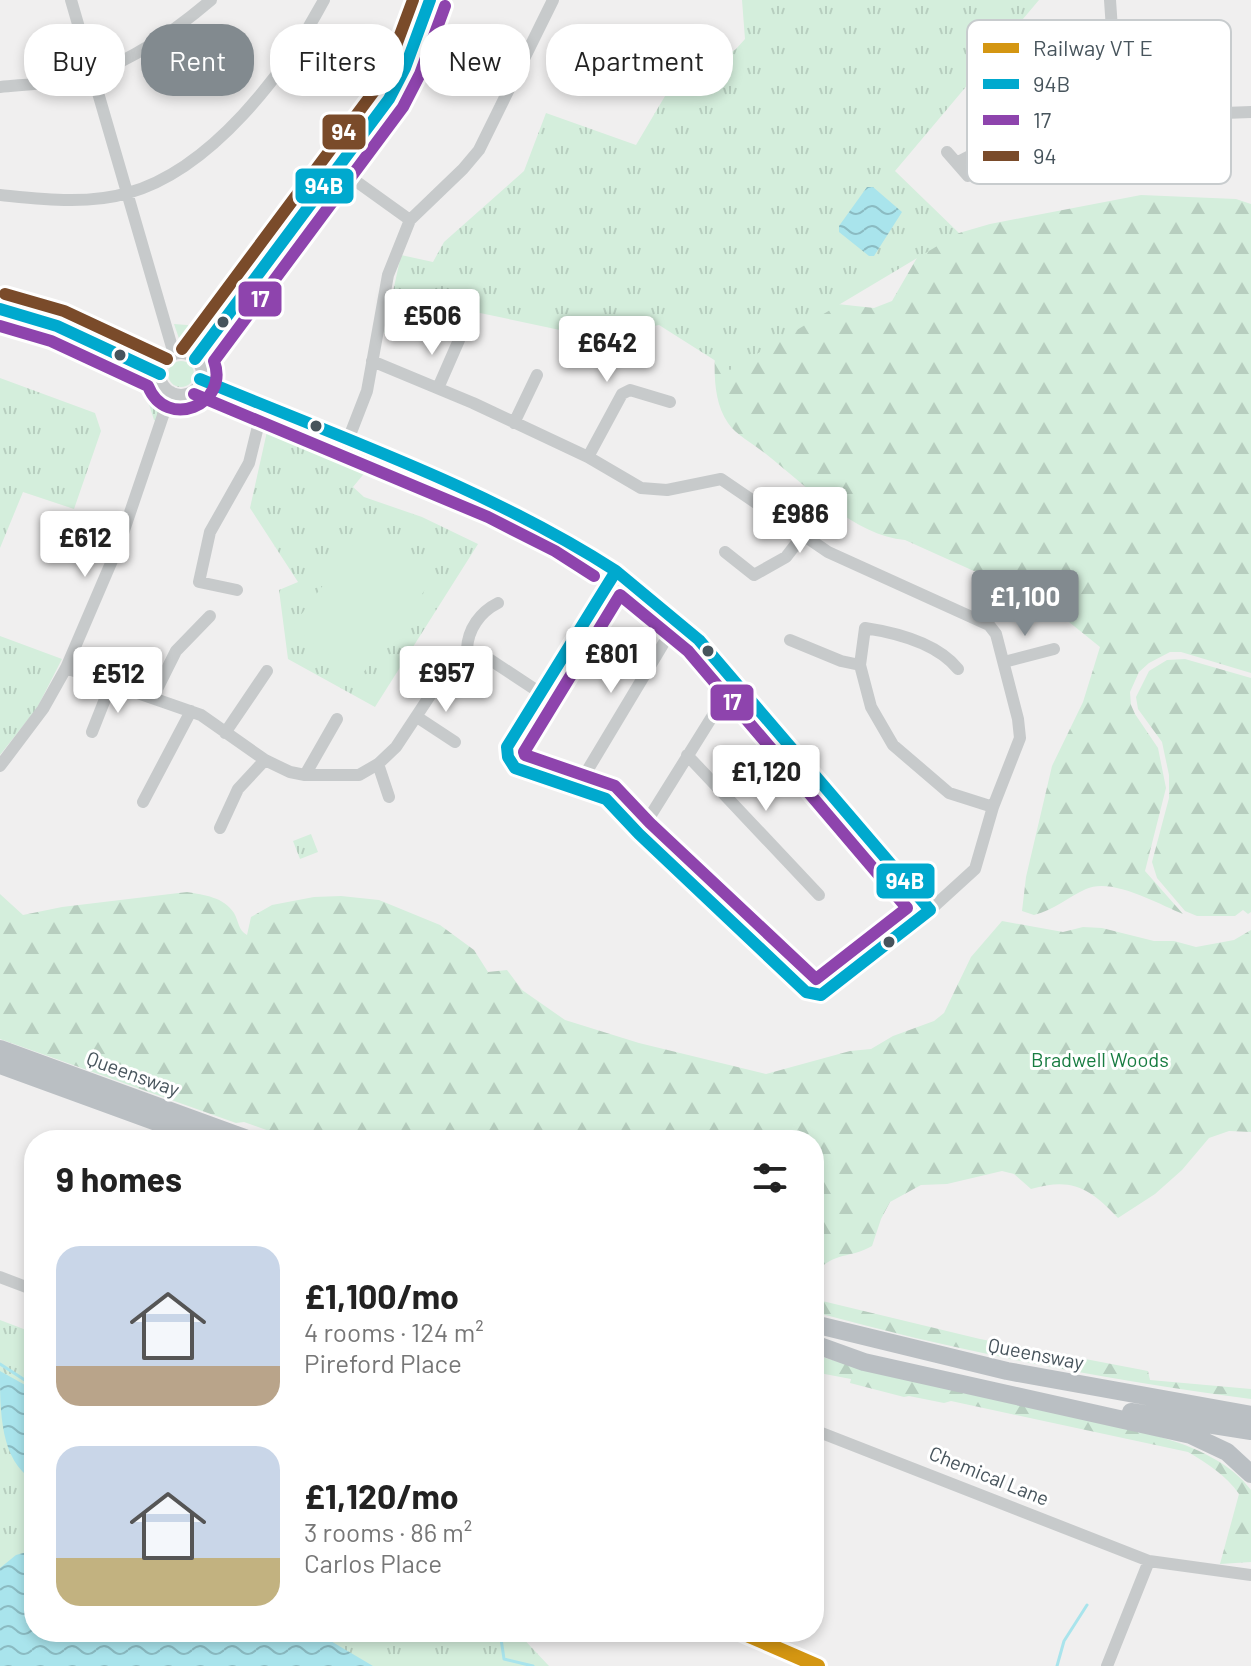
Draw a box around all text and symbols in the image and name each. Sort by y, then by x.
legend [967,20,1231,184]
chip: Buy [24,24,125,96]
chip: Rent [141,24,254,96]
chip: Filters [270,24,404,96]
chip: New [420,24,530,96]
chip: Apartment [546,24,733,96]
text: Railway VT E [1033,34,1153,60]
text: 94B [1033,70,1070,96]
text: 17 [1033,106,1051,132]
line badge: 94 [321,113,367,151]
text: 94 [332,118,357,144]
text: 94 [1033,142,1057,168]
line badge: 94B [294,167,355,205]
text: 94B [305,172,343,198]
line badge: 17 [237,280,283,318]
text: 17 [251,285,269,311]
pin: £506 [385,289,479,357]
text: £506 [403,299,461,330]
unlabelled marker [215,314,231,330]
pin: £642 [560,316,654,384]
text: £642 [577,326,637,357]
unlabelled marker [112,347,128,363]
unlabelled marker [308,418,324,434]
pin: £986 [753,487,847,555]
text: £986 [771,497,829,528]
pin: £612 [38,511,132,579]
text: £612 [58,521,112,552]
pin: £1,100 [960,570,1090,638]
text: £1,100 [990,580,1060,611]
pin: £801 [564,627,658,695]
text: £801 [584,637,638,668]
unlabelled marker [700,643,716,659]
pin: £957 [399,646,493,714]
pin: £512 [71,647,165,715]
text: £957 [418,656,474,687]
text: £512 [91,657,145,688]
line badge: 17 [709,683,755,722]
text: 17 [723,688,741,714]
pin: £1,120 [701,745,831,813]
text: £1,120 [731,755,801,786]
line badge: 94B [875,862,936,900]
text: 94B [886,867,924,893]
unlabelled marker [881,934,897,950]
street label: Queensway [84,1045,183,1101]
park label: Bradwell Woods [1031,1047,1169,1071]
icon: filters [748,1156,792,1200]
text: 9 homes [56,1158,182,1199]
text: £1,100/mo [304,1275,459,1316]
icon: home [120,1278,216,1374]
text: 4 rooms · 124 m² [304,1316,484,1347]
street label: Queensway [986,1332,1086,1374]
text: Pireford Place [304,1347,462,1378]
street label: Chemical Lane [926,1440,1053,1510]
text: £1,120/mo [304,1475,459,1516]
icon: home [120,1478,216,1574]
text: 3 rooms · 86 m² [304,1516,472,1547]
text: Carlos Place [304,1547,442,1578]

